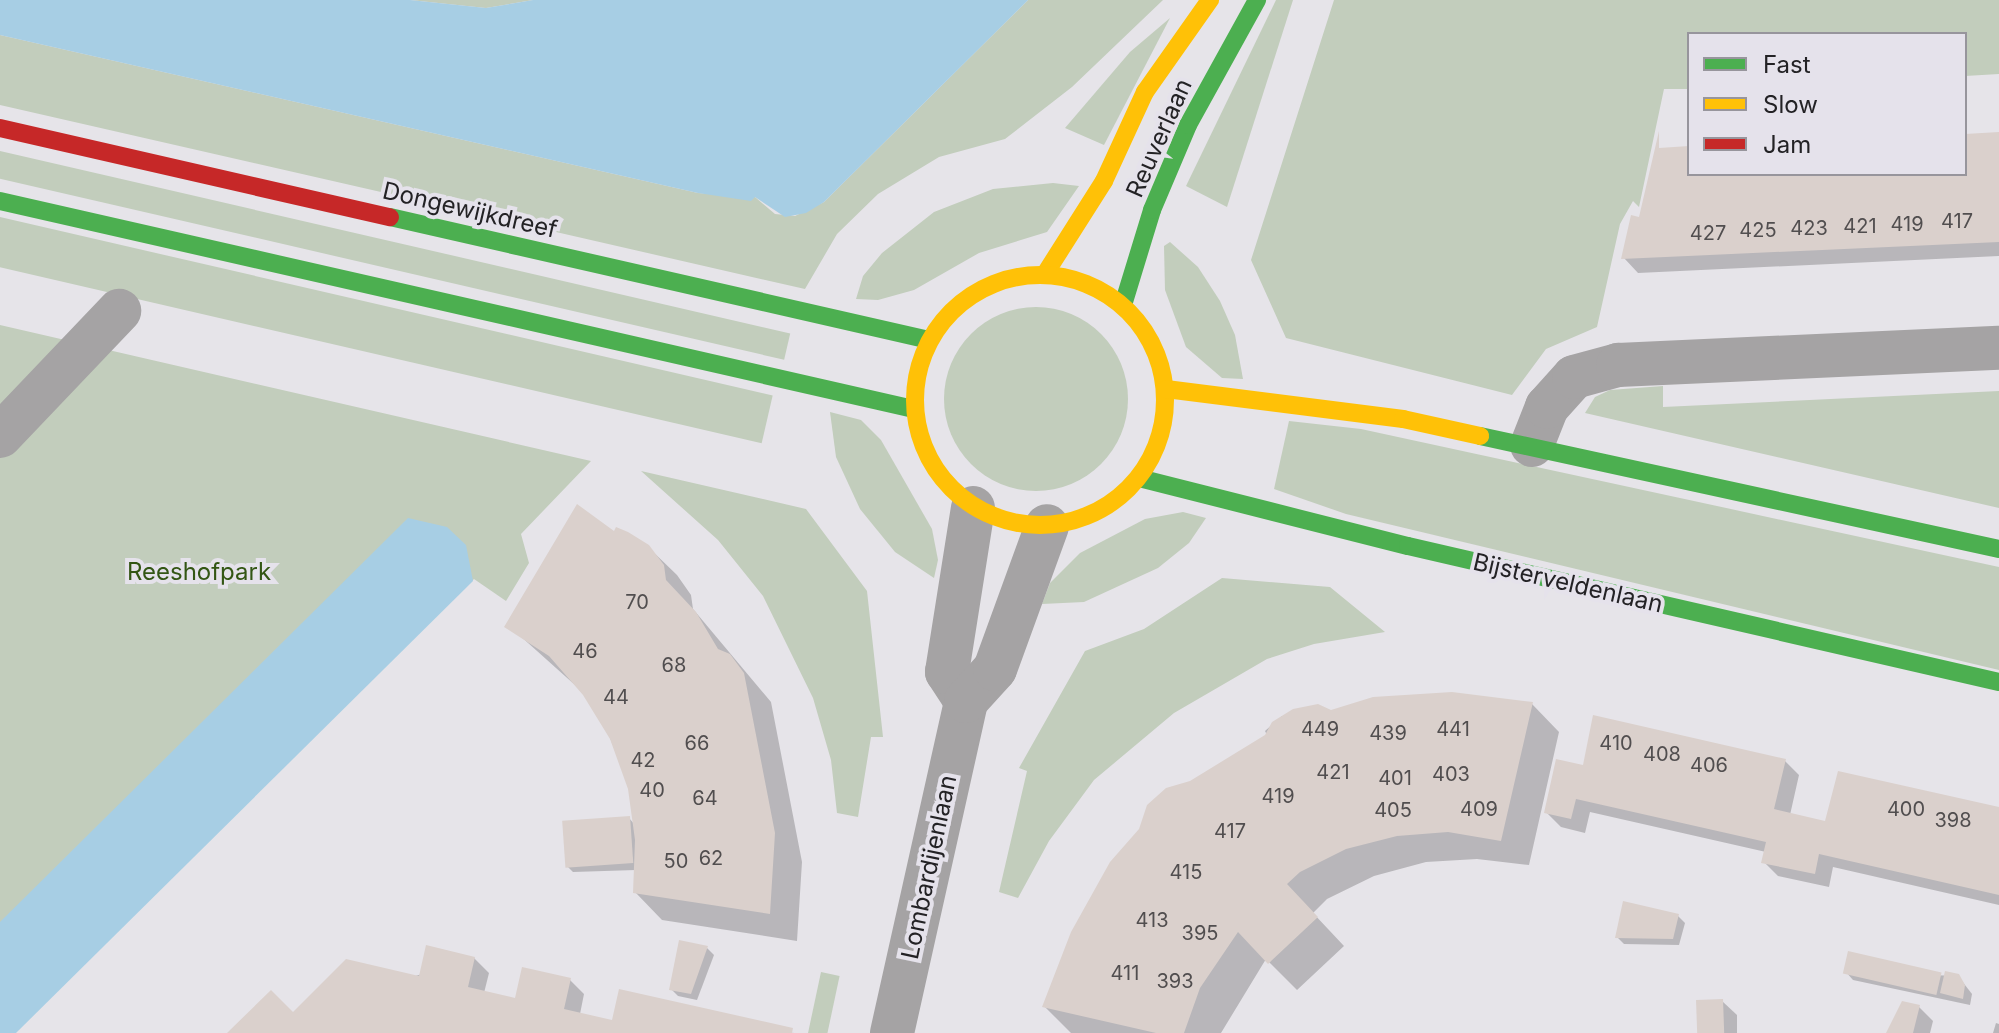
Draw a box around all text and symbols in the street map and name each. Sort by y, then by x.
legend [1687,32,1967,176]
text: Fast [1763,50,1811,79]
street label: Reuverlaan [1120,74,1198,202]
text: Slow [1763,90,1818,119]
text: Jam [1763,130,1811,159]
street label: Dongewijkdreef [380,176,560,244]
house number: 417 [1941,209,1973,233]
house number: 419 [1890,212,1924,236]
house number: 421 [1843,214,1877,238]
house number: 423 [1790,216,1828,240]
house number: 425 [1739,218,1777,242]
house number: 427 [1690,221,1726,245]
street label: Bijsterveldenlaan [1470,547,1666,619]
park label: Reeshofpark [127,558,271,586]
house number: 70 [625,590,649,614]
house number: 46 [572,639,598,663]
house number: 68 [662,653,686,677]
house number: 44 [603,685,629,709]
house number: 449 [1301,717,1339,741]
house number: 441 [1436,717,1470,741]
house number: 439 [1369,721,1407,745]
house number: 66 [685,731,709,755]
house number: 410 [1599,731,1633,755]
house number: 408 [1643,742,1681,766]
house number: 42 [630,748,656,772]
house number: 406 [1690,753,1728,777]
house number: 421 [1316,760,1350,784]
house number: 403 [1432,762,1470,786]
house number: 401 [1378,766,1412,790]
street label: Lombardijenlaan [895,772,963,962]
house number: 40 [639,778,665,802]
house number: 419 [1261,784,1295,808]
house number: 64 [692,786,718,810]
house number: 409 [1460,797,1498,821]
house number: 400 [1887,797,1925,821]
house number: 405 [1374,798,1412,822]
house number: 398 [1934,808,1972,832]
house number: 417 [1214,819,1246,843]
house number: 62 [699,846,723,870]
house number: 50 [664,849,688,873]
house number: 415 [1170,860,1202,884]
house number: 413 [1135,908,1169,932]
house number: 395 [1182,921,1218,945]
house number: 411 [1111,961,1139,985]
house number: 393 [1156,969,1194,993]

